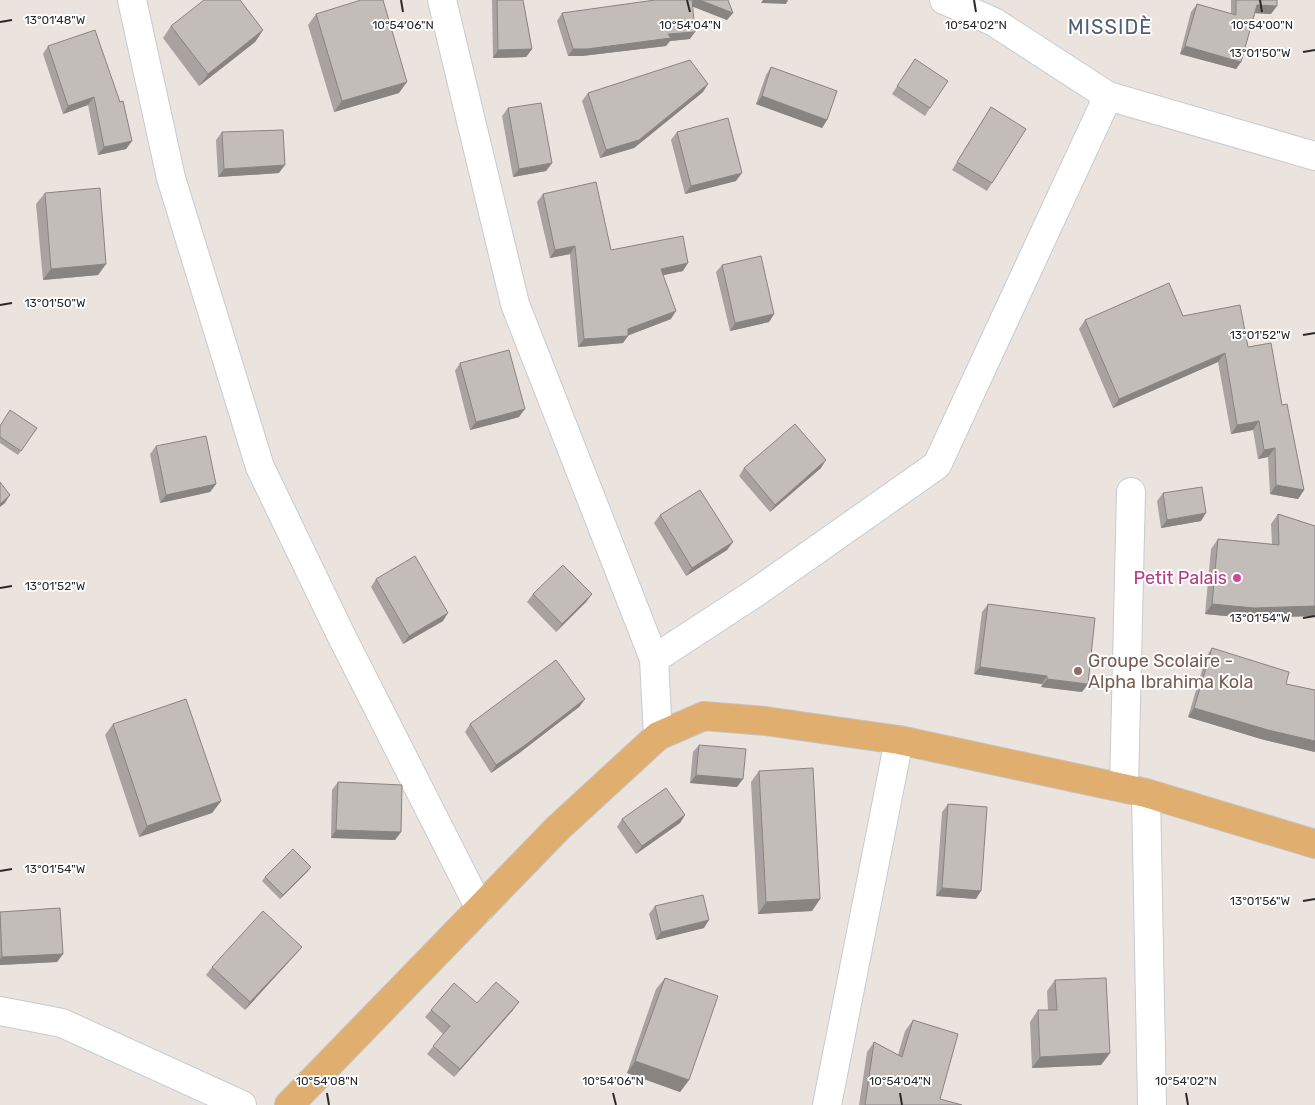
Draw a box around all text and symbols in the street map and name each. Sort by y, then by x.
text: 13°01'48"W [25,13,86,27]
district label: MISSIDÈ [1068,15,1152,39]
text: 10°54'06"N [372,18,434,32]
text: 10°54'04"N [659,18,721,32]
text: 10°54'02"N [945,18,1007,32]
text: 10°54'00"N [1231,18,1293,32]
text: 13°01'50"W [1229,46,1291,60]
text: 13°01'50"W [24,296,86,310]
text: 13°01'52"W [1230,328,1291,342]
place label: Petit Palais [1134,567,1227,589]
marker: Petit Palais [1231,572,1243,584]
text: 13°01'52"W [25,579,86,593]
text: 13°01'54"W [1230,611,1291,625]
place label: Groupe Scolaire - Alpha Ibrahima Kola [1088,650,1253,693]
marker: Groupe Scolaire - Alpha Ibrahima Kola [1072,665,1084,677]
text: 13°01'54"W [25,862,86,876]
text: 13°01'56"W [1230,894,1291,908]
text: 10°54'08"N [296,1074,358,1088]
text: 10°54'06"N [582,1074,644,1088]
text: 10°54'04"N [869,1074,931,1088]
text: 10°54'02"N [1155,1074,1217,1088]

